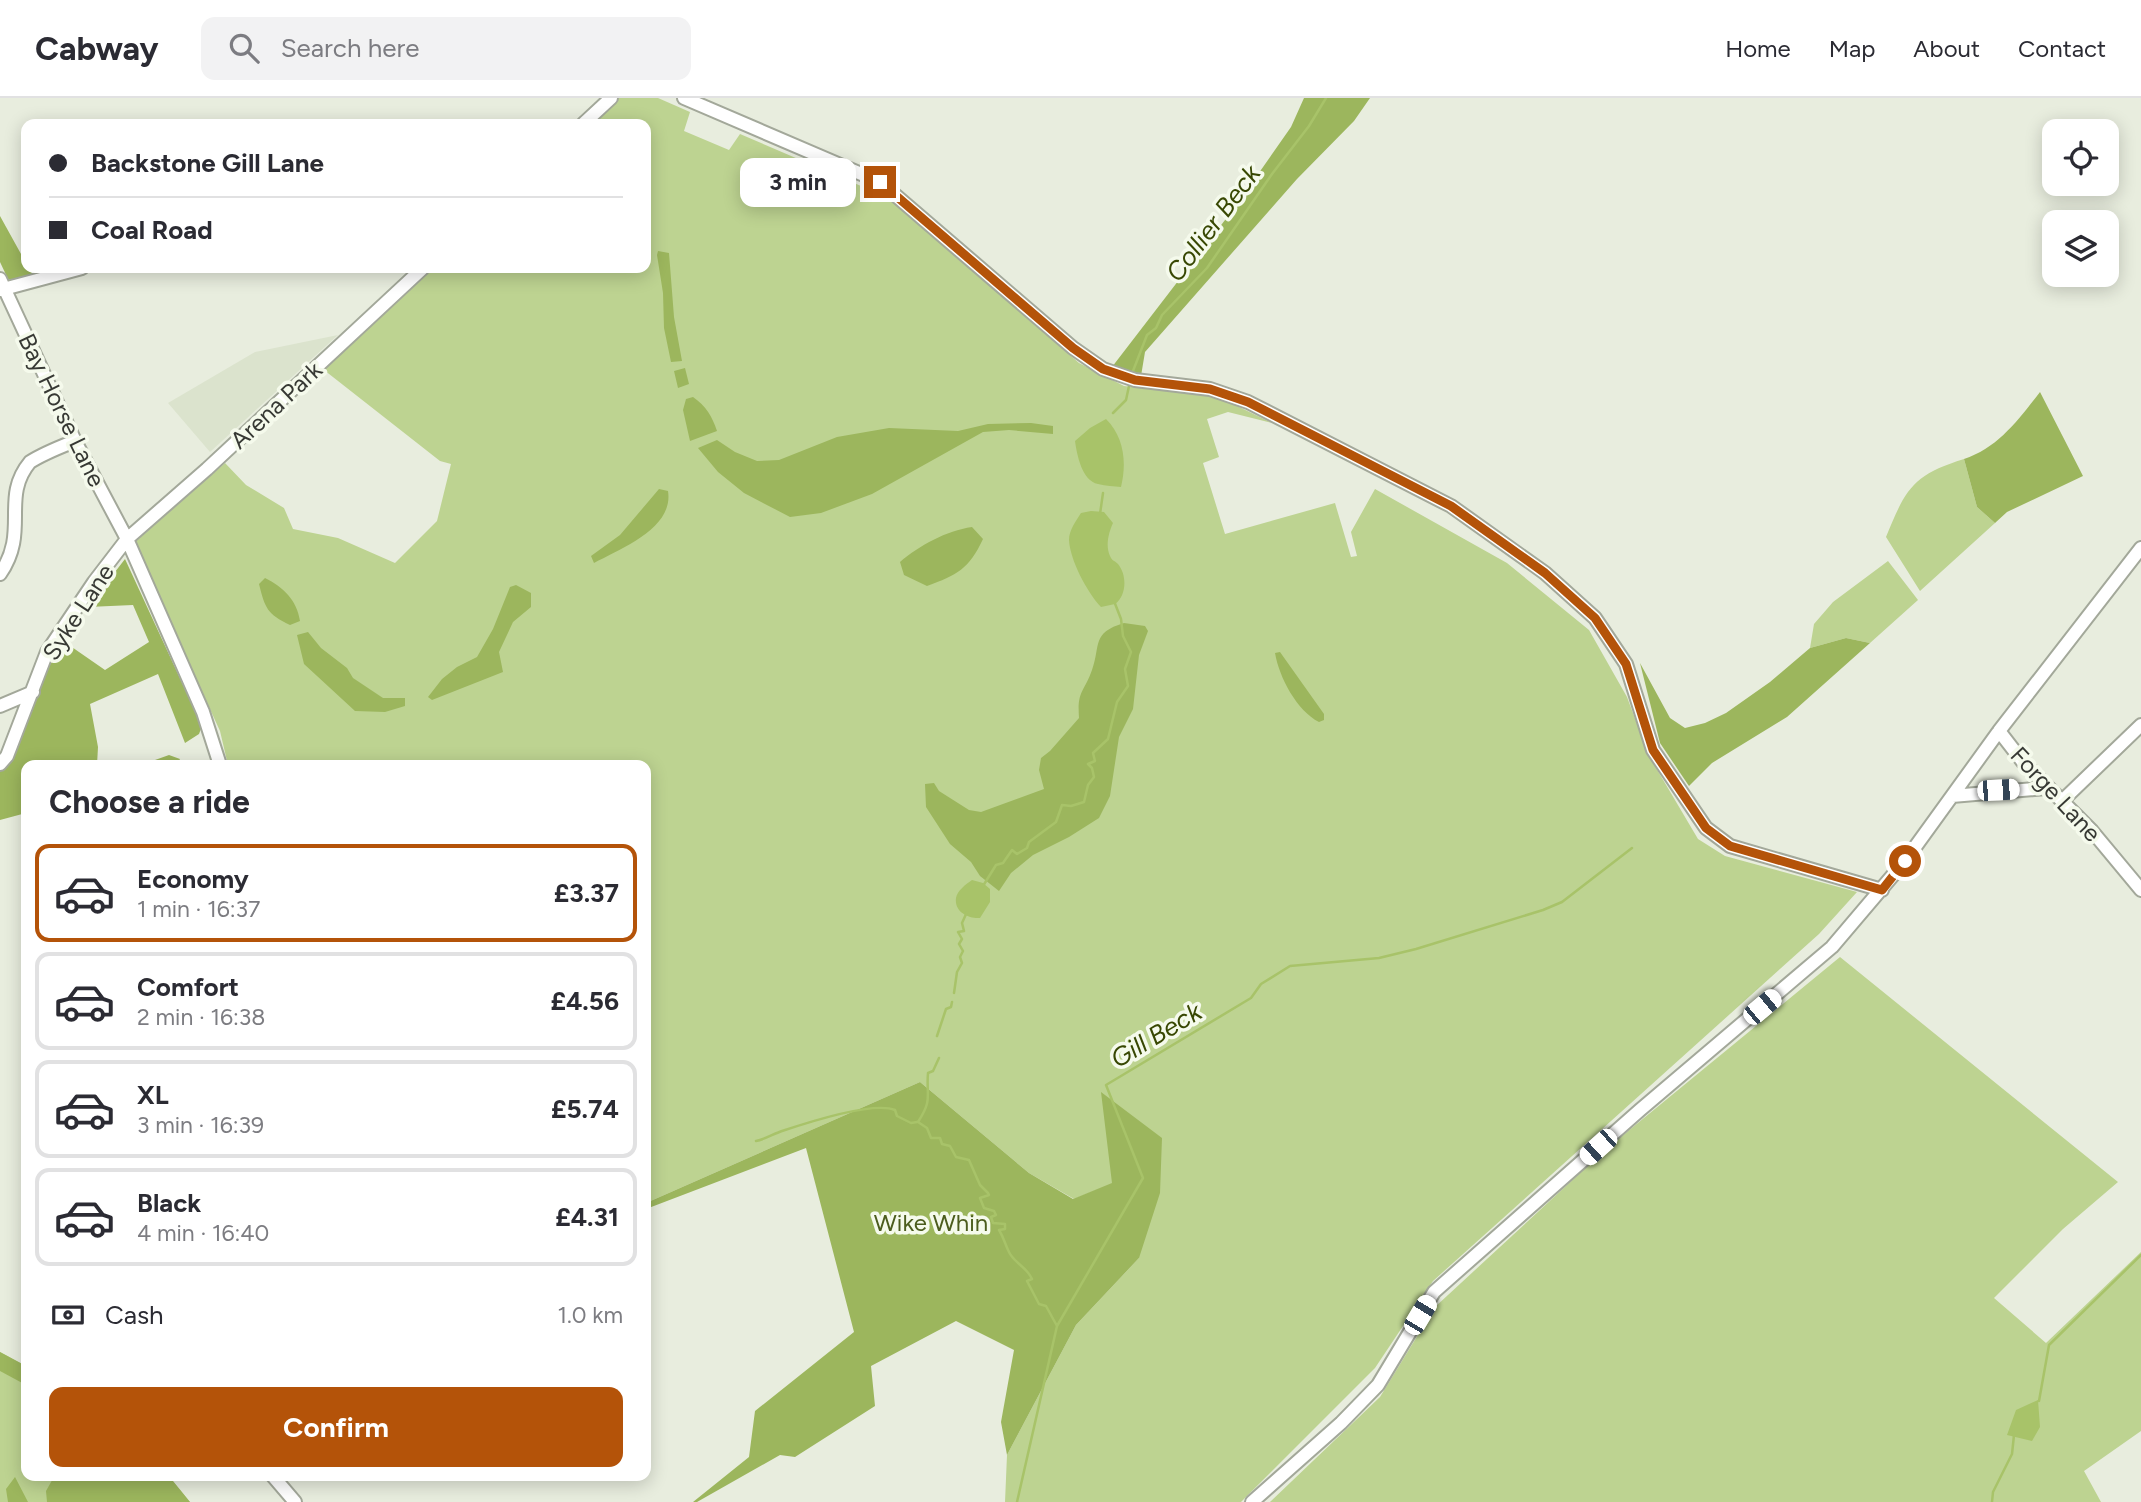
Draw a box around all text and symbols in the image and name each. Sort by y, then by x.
search box [201,17,691,80]
text: Cabway [35,29,159,68]
icon: search [225,29,263,67]
text: Search here [281,32,420,64]
text: Home [1725,34,1791,63]
text: Map [1829,34,1875,63]
text: About [1913,34,1980,63]
text: Contact [2018,34,2106,63]
map controls [2042,119,2119,287]
button: locate [2042,119,2119,196]
text: Backstone Gill Lane [91,147,324,179]
water label: Collier Beck [1159,157,1268,288]
callout: 3 min [740,158,856,206]
route end [864,166,896,198]
text: 3 min [769,168,827,196]
button: layers [2042,210,2119,287]
text: Coal Road [91,214,213,246]
street label: Bay Horse Lane [12,329,112,491]
street label: Arena Park [224,355,328,455]
street label: Syke Lane [36,558,120,666]
street label: Forge Lane [2005,740,2107,848]
car [1977,778,2020,802]
text: Choose a ride [49,783,250,821]
route start [1889,845,1921,877]
icon: car [53,862,116,925]
text: Economy [137,863,249,895]
text: £3.37 [554,877,619,909]
text: 1 min · 16:37 [137,895,260,923]
icon: car [53,970,116,1033]
text: Comfort [137,971,239,1003]
text: £4.56 [550,985,619,1017]
car [1740,985,1785,1029]
water label: Gill Beck [1105,995,1209,1075]
text: 2 min · 16:38 [137,1003,265,1031]
icon: car [53,1078,116,1141]
text: XL [137,1079,169,1111]
text: £5.74 [551,1093,619,1125]
text: 3 min · 16:39 [137,1111,264,1139]
car [1576,1125,1621,1169]
icon: car [53,1186,116,1249]
text: Black [137,1187,201,1219]
text: £4.31 [555,1201,619,1233]
park label: Wike Whin [874,1208,988,1237]
text: 4 min · 16:40 [137,1219,269,1247]
car [1401,1292,1440,1338]
icon: cash [49,1296,87,1334]
text: Cash [105,1299,164,1331]
text: 1.0 km [558,1301,623,1329]
button: Confirm [49,1387,623,1467]

